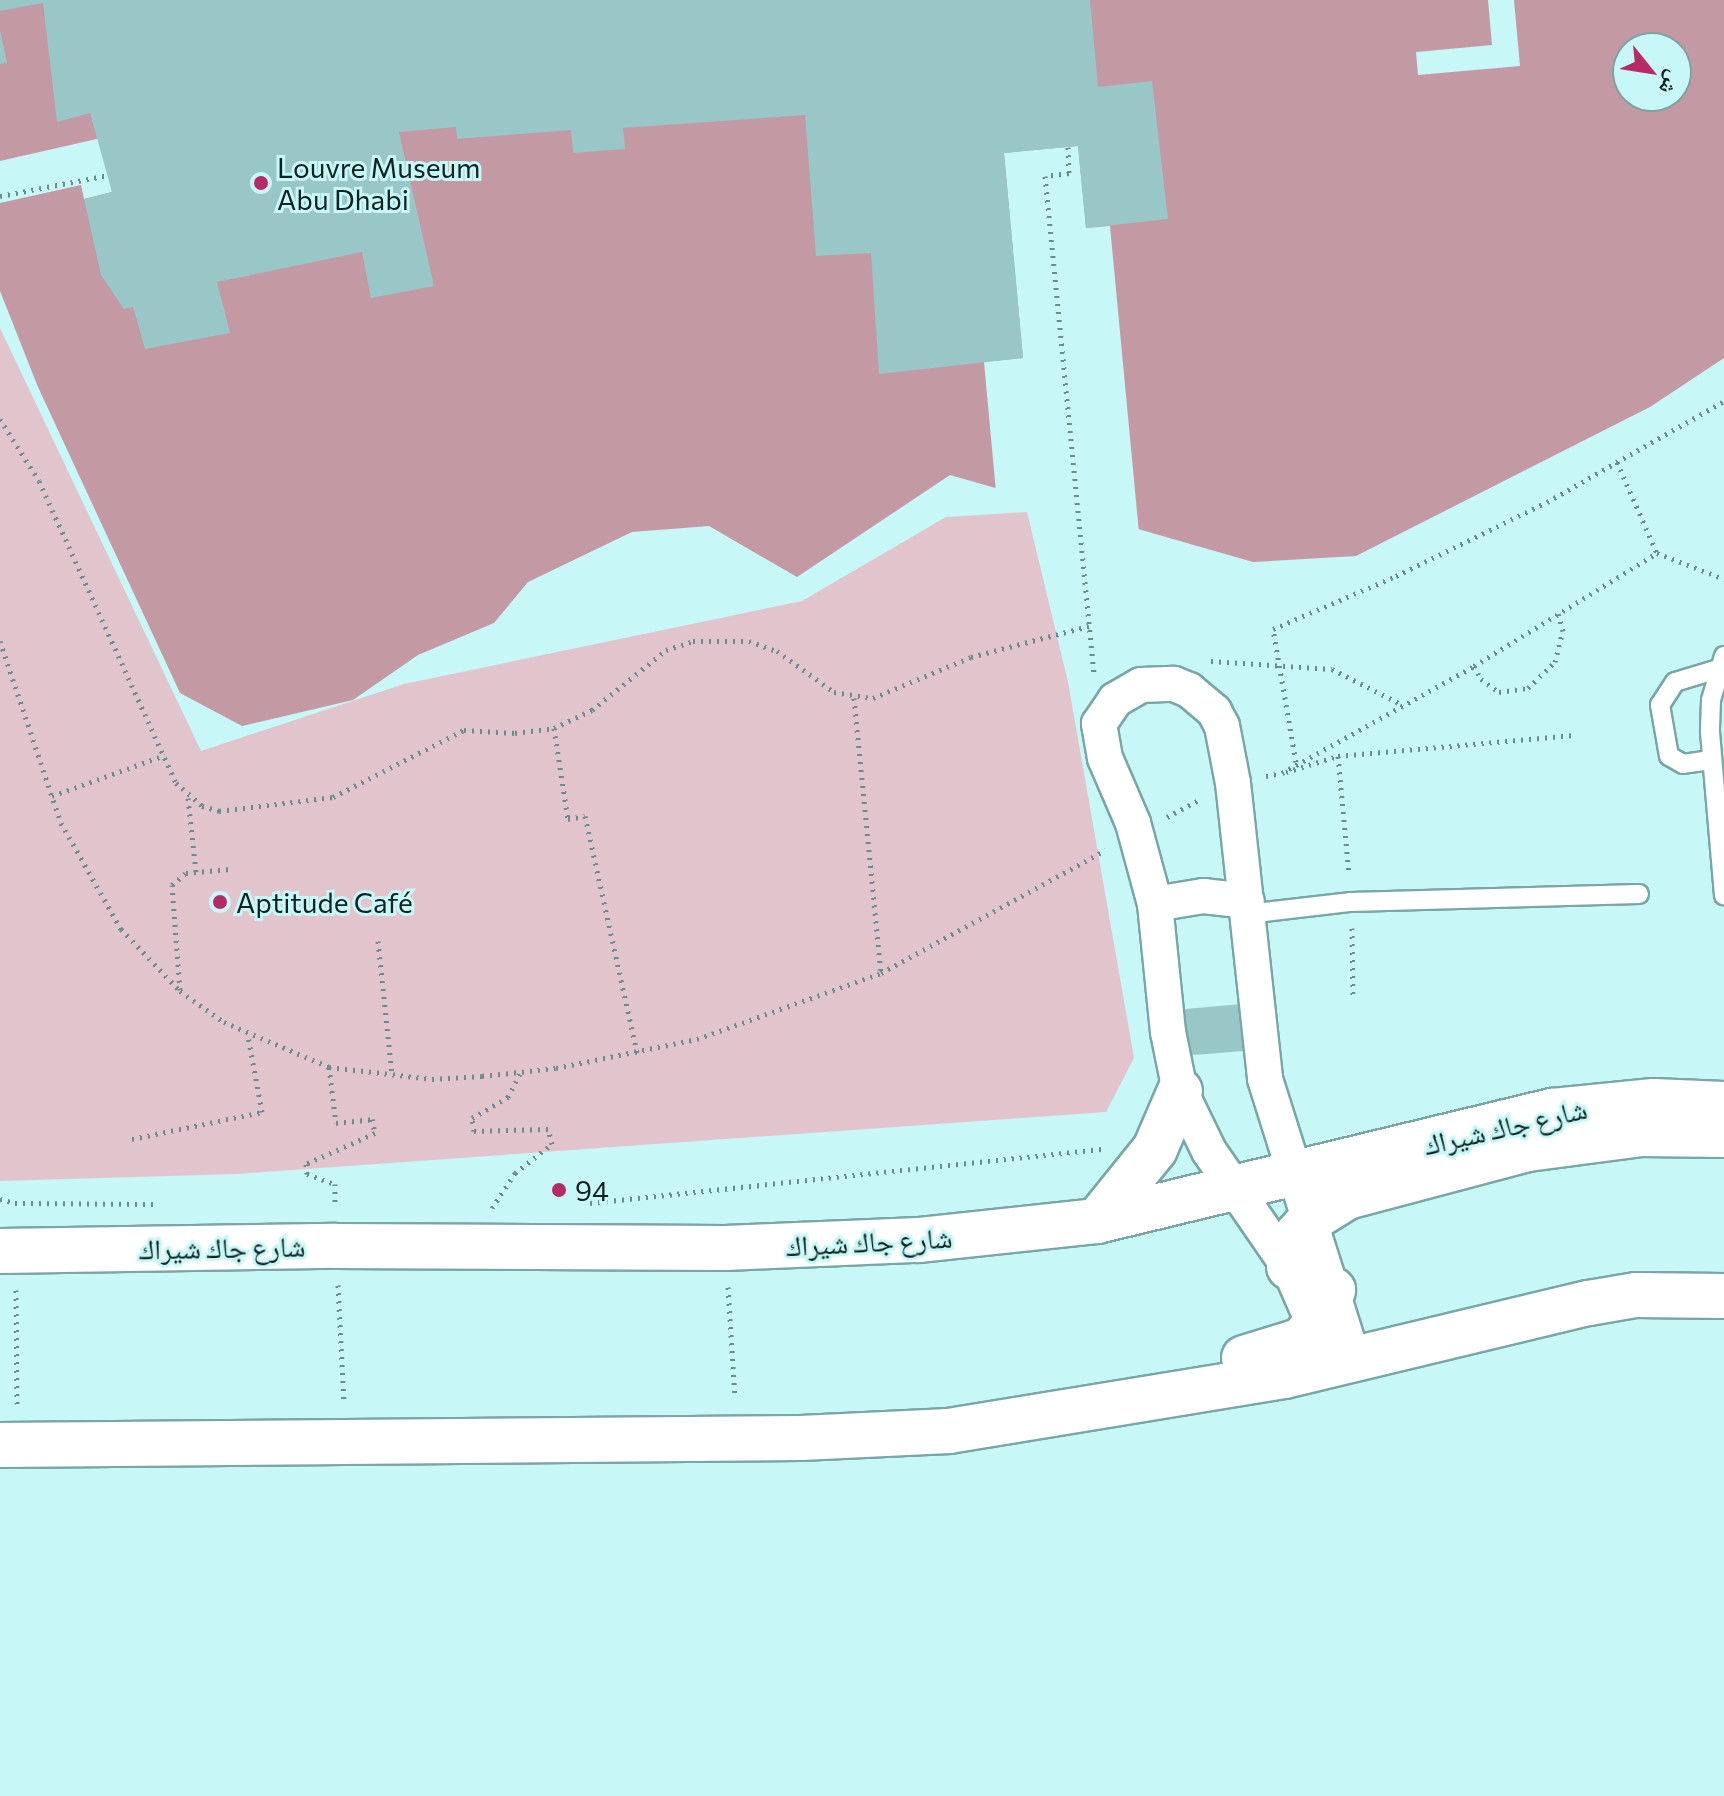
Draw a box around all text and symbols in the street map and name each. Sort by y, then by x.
north arrow [1612,32,1692,112]
text: ش [1654,66,1689,100]
place label: Louvre Museum Abu Dhabi [277,150,481,216]
marker: Louvre Museum Abu Dhabi [252,174,270,192]
place label: Aptitude Café [236,885,413,919]
marker: Aptitude Café [211,893,229,911]
street label: شارع جاك شيراك [1420,1091,1590,1161]
place label: 94 [575,1173,609,1207]
marker: 94 [550,1181,568,1199]
street label: شارع جاك شيراك [785,1220,953,1262]
street label: شارع جاك شيراك [138,1229,306,1265]

